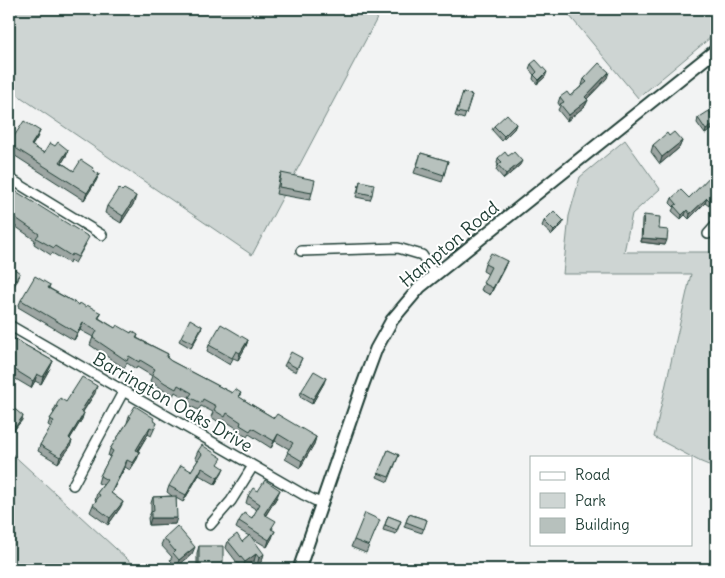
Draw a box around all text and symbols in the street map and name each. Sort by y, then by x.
street label: Hampton Road [395,196,504,292]
street label: Barrington Oaks Drive [89,347,257,457]
legend [530,456,692,546]
text: Road [575,465,610,484]
text: Park [575,491,606,510]
text: Building [575,515,630,534]

